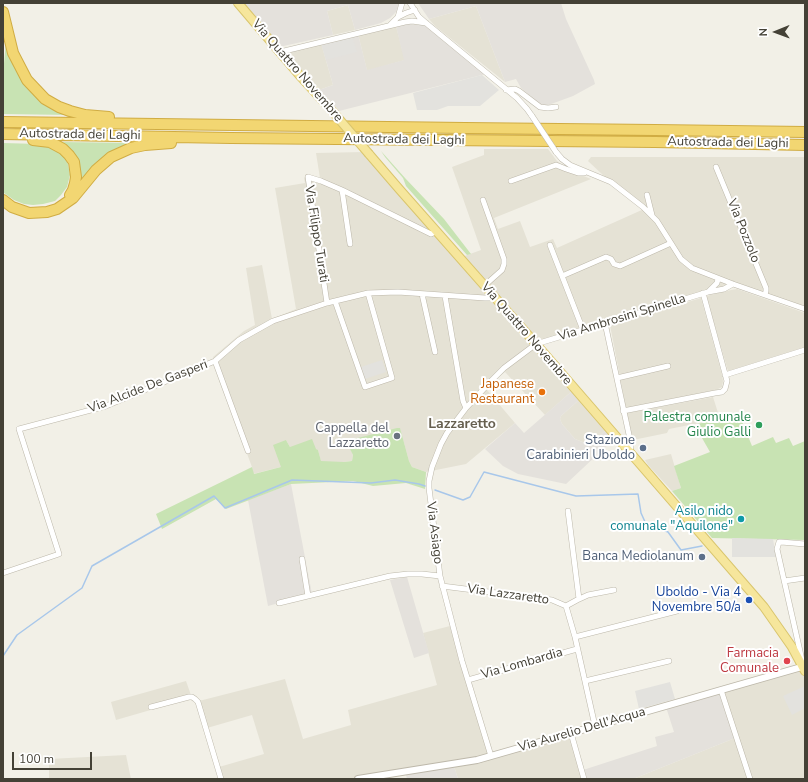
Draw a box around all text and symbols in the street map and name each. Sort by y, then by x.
north arrow [756,12,796,52]
street label: Via Quattro Novembre [248,16,346,126]
text: N [756,28,771,36]
street label: Autostrada dei Laghi [19,126,141,144]
street label: Autostrada dei Laghi [343,131,465,149]
street label: Autostrada dei Laghi [667,134,789,152]
street label: Via Filippo Turati [301,184,331,284]
street label: Via Pozzolo [723,197,763,265]
street label: Via Quattro Novembre [477,279,575,389]
street label: Via Ambrosini Spinella [556,291,688,345]
street label: Via Alcide De Gasperi [86,357,210,417]
place label: Japanese Restaurant [470,377,534,408]
marker: Japanese Restaurant [537,387,547,397]
place label: Palestra comunale Giulio Galli [643,410,751,441]
district label: Lazzaretto [428,417,496,433]
marker: Palestra comunale Giulio Galli [754,420,764,430]
place label: Cappella del Lazzaretto [315,421,389,452]
marker: Cappella del Lazzaretto [392,431,402,441]
place label: Stazione Carabinieri Uboldo [526,433,635,464]
marker: Stazione Carabinieri Uboldo [638,443,648,453]
street label: Via Asiago [422,501,446,565]
place label: Asilo nido comunale "Aquilone" [610,504,733,535]
marker: Asilo nido comunale "Aquilone" [736,514,746,524]
place label: Banca Mediolanum [582,549,694,565]
marker: Banca Mediolanum [697,552,707,562]
street label: Via Lazzaretto [466,582,550,608]
place label: Uboldo - Via 4 Novembre 50/a [652,585,741,616]
marker: Uboldo - Via 4 Novembre 50/a [744,595,754,605]
street label: Via Lombardia [479,645,565,683]
place label: Farmacia Comunale [720,646,779,677]
marker: Farmacia Comunale [782,656,792,666]
street label: Via Aurelio Dell'Acqua [517,704,647,756]
scale bar [14,744,94,770]
text: 100 m [19,751,54,767]

